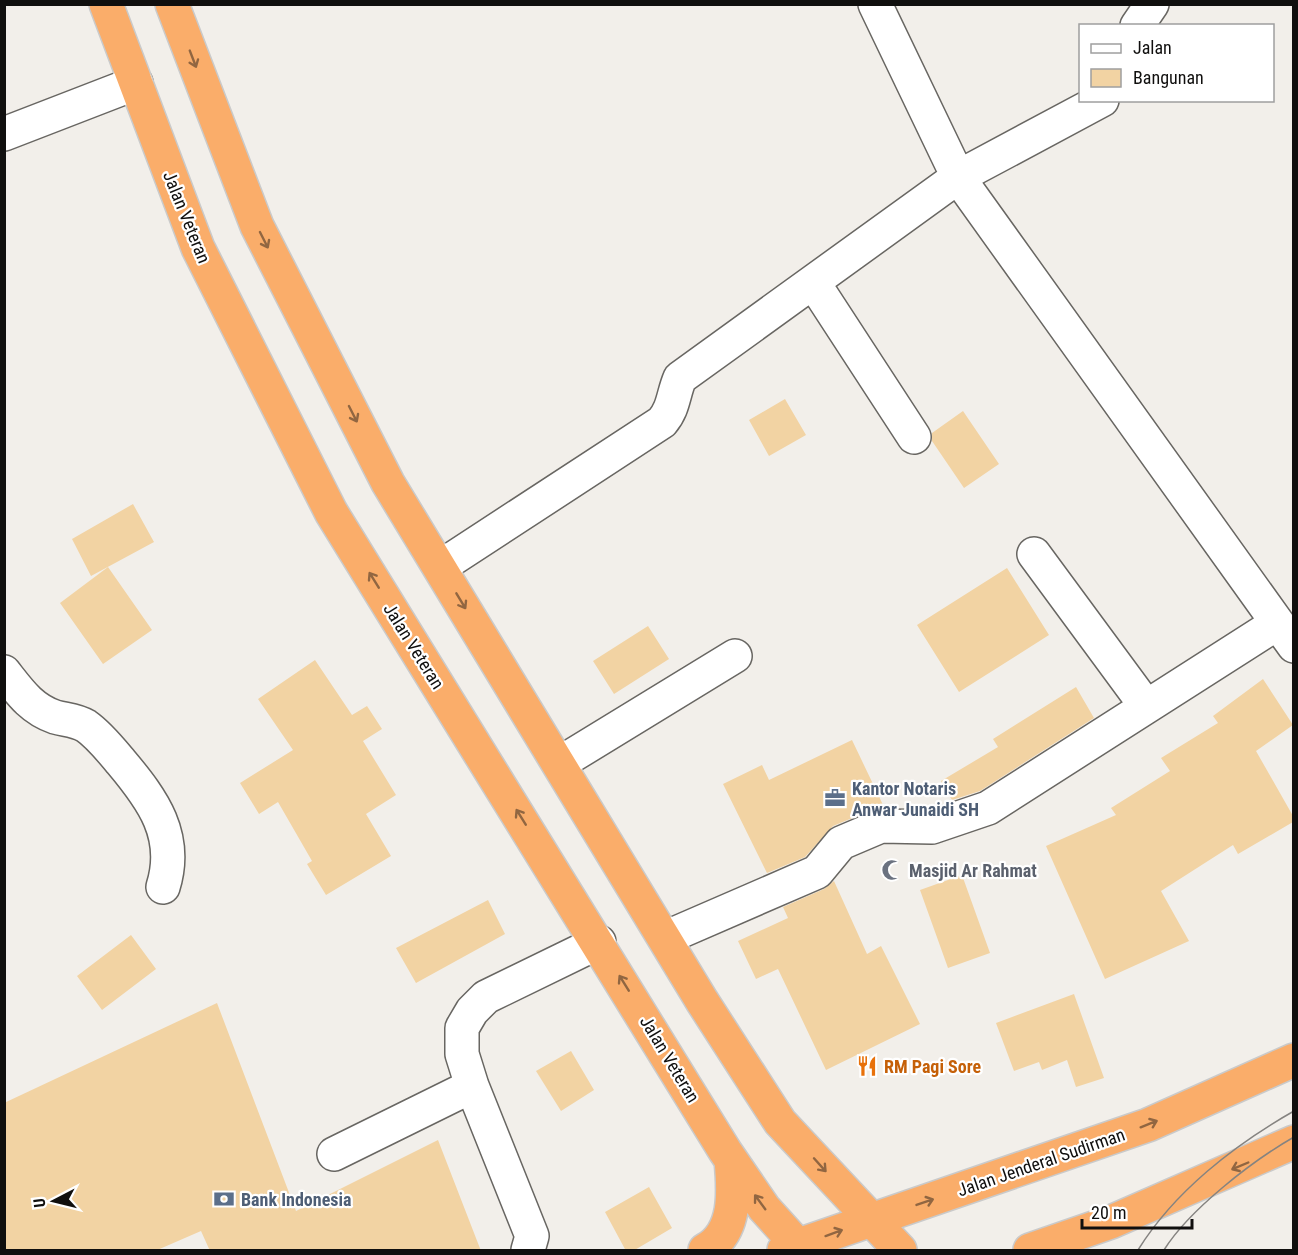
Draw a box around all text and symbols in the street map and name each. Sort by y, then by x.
legend [1079,24,1274,102]
text: Jalan [1133,37,1172,58]
one-way arrow [188,49,199,68]
text: Bangunan [1133,67,1204,88]
street label: Jalan Veteran [159,168,215,266]
one-way arrow [259,231,271,249]
one-way arrow [347,405,359,422]
one-way arrow [367,572,379,589]
one-way arrow [455,592,467,609]
street label: Jalan Veteran [379,599,449,693]
place label: Kantor Notaris Anwar Junaidi SH [852,778,979,820]
office icon: Kantor Notaris Anwar Junaidi SH [823,786,847,810]
one-way arrow [514,809,526,826]
mosque icon: Masjid Ar Rahmat [880,858,904,882]
place label: Masjid Ar Rahmat [909,860,1037,881]
one-way arrow [617,975,629,992]
street label: Jalan Veteran [636,1012,704,1106]
restaurant icon: RM Pagi Sore [855,1054,879,1078]
place label: RM Pagi Sore [884,1056,982,1077]
one-way arrow [1139,1118,1157,1129]
street label: Jalan Jenderal Sudirman [955,1123,1127,1201]
one-way arrow [812,1158,827,1173]
one-way arrow [1231,1161,1249,1172]
north arrow [24,1171,84,1231]
bank icon: Bank Indonesia [212,1187,236,1211]
place label: Bank Indonesia [241,1189,351,1210]
scale bar [1082,1192,1192,1230]
one-way arrow [754,1194,766,1210]
one-way arrow [915,1195,934,1206]
text: U [30,1197,50,1208]
text: 20 m [1091,1202,1126,1223]
one-way arrow [824,1226,842,1237]

